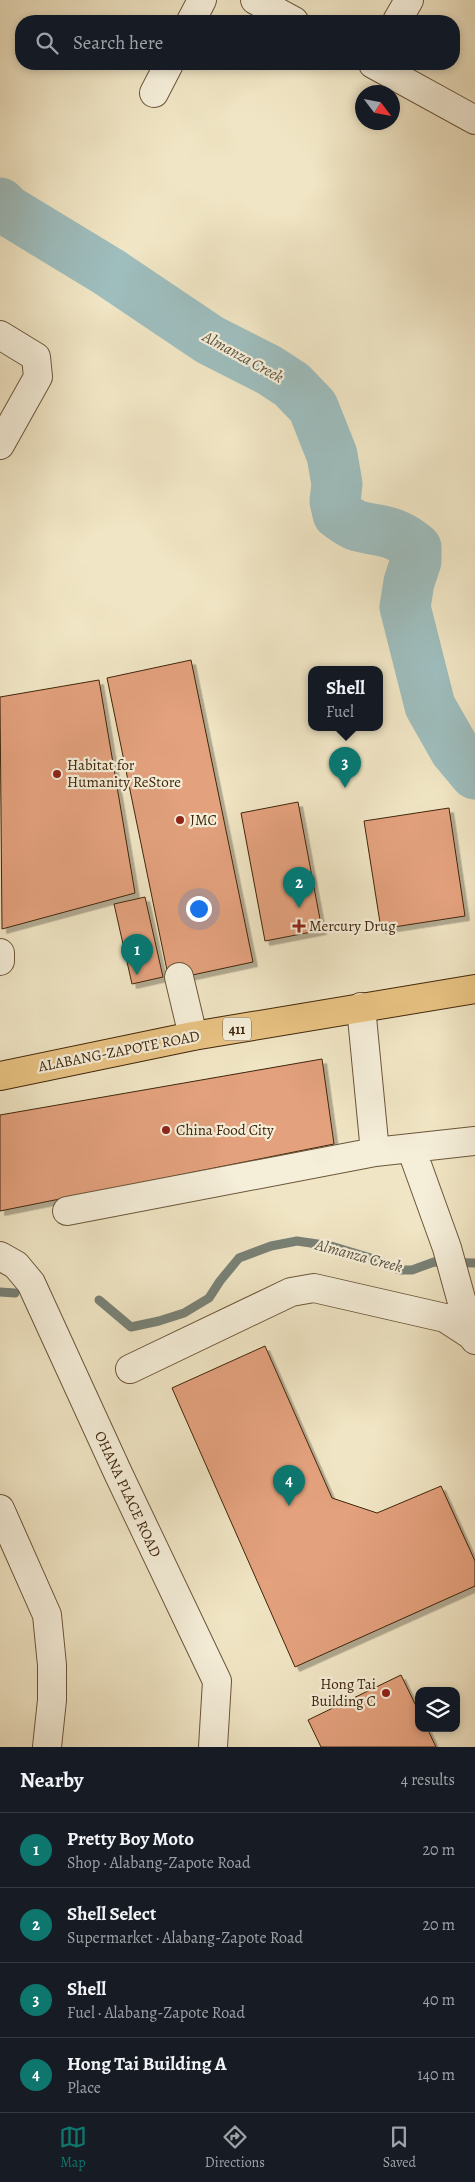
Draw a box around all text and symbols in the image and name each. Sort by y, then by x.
search box [15,15,460,70]
icon: search [33,29,61,57]
text: Search here [73,30,163,56]
north arrow [355,85,400,130]
water label: Almanza Creek [198,325,287,388]
popup [308,666,383,731]
text: Shell [326,675,365,701]
text: Fuel [326,701,354,723]
pin: 3 [329,747,361,788]
place label: Habitat for Humanity ReStore [67,755,181,792]
marker: Habitat for Humanity ReStore [51,768,63,780]
place label: JMC [190,810,217,830]
marker: JMC [174,814,186,826]
pin: 2 [283,867,315,908]
your location [186,896,212,922]
place label: Mercury Drug [309,916,396,936]
marker: Mercury Drug [293,920,305,932]
pin: 1 [121,934,153,975]
road number: 411 [223,1018,251,1040]
street label: ALABANG-ZAPOTE ROAD [36,1026,201,1077]
place label: China Food City [176,1120,274,1140]
marker: China Food City [160,1124,172,1136]
water label: Almanza Creek [312,1234,405,1278]
street label: OHANA PLACE ROAD [90,1428,166,1560]
pin: 4 [273,1465,305,1506]
place label: Hong Tai Building C [311,1674,376,1711]
marker: Hong Tai Building C [380,1687,392,1699]
map controls [415,1687,460,1732]
button: layers [415,1687,460,1732]
text: Nearby [20,1766,83,1794]
text: 4 results [401,1769,455,1791]
text: Pretty Boy Moto [67,1826,194,1852]
text: 1 [33,1839,39,1861]
text: 20 m [422,1839,455,1861]
text: Shop · Alabang-Zapote Road [67,1852,251,1874]
text: Shell Select [67,1901,156,1927]
text: 2 [32,1914,40,1936]
text: 20 m [422,1914,455,1936]
text: Supermarket · Alabang-Zapote Road [67,1927,303,1949]
text: Shell [67,1976,106,2002]
text: 3 [33,1989,39,2011]
text: 40 m [423,1989,455,2011]
text: Fuel · Alabang-Zapote Road [67,2002,245,2024]
text: Hong Tai Building A [67,2051,227,2077]
text: 4 [32,2064,40,2086]
text: 140 m [417,2064,455,2086]
text: Place [67,2077,101,2099]
tab: Map [59,2123,87,2172]
tab: Directions [205,2123,265,2172]
tab: Saved [383,2123,416,2172]

